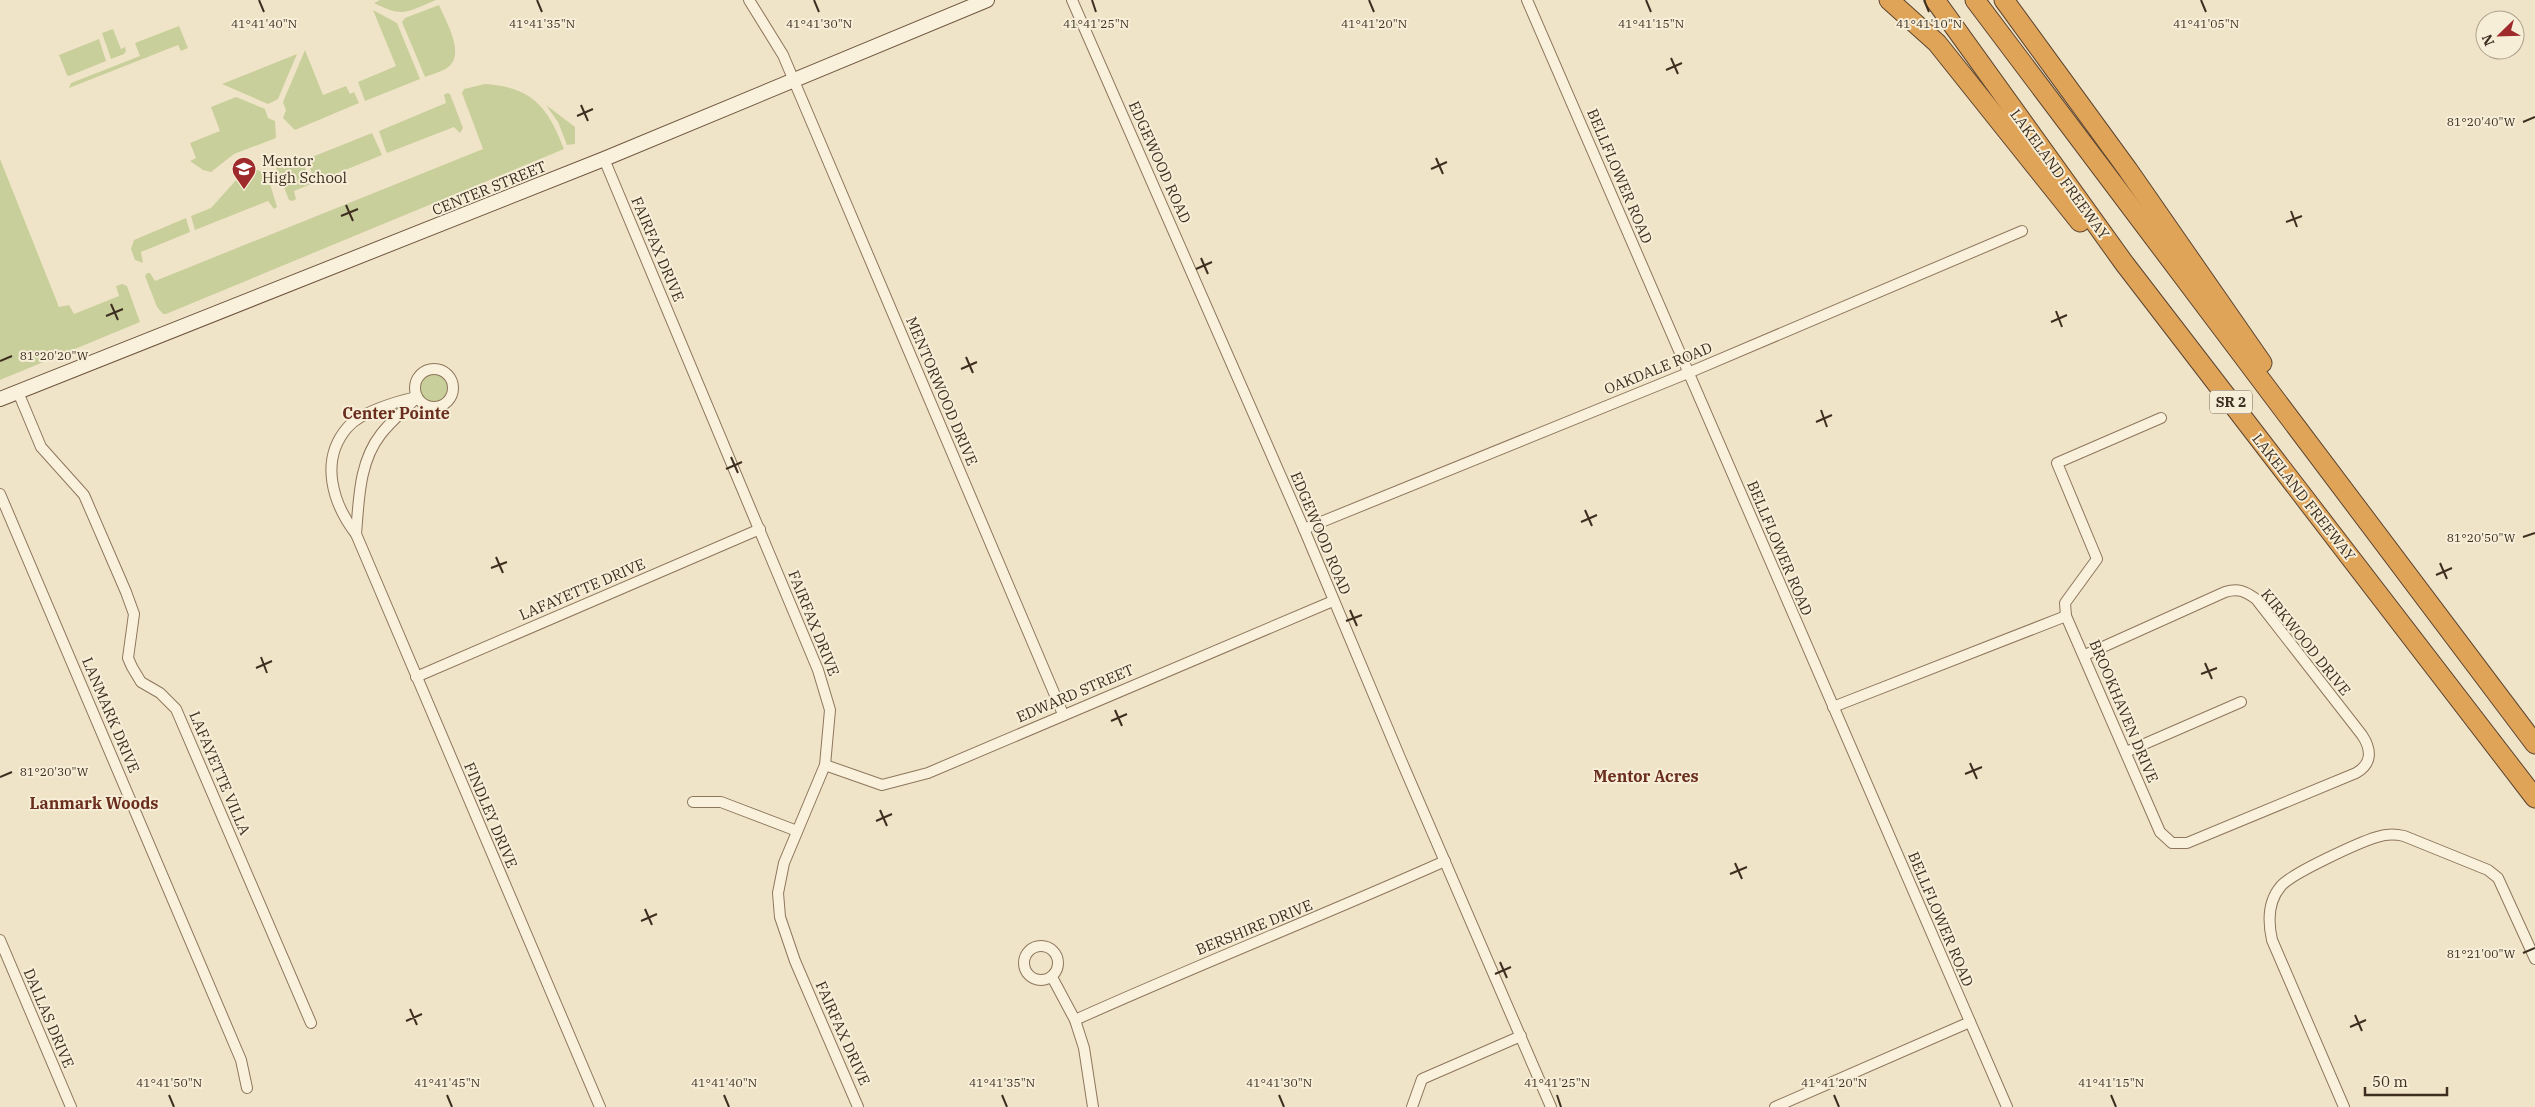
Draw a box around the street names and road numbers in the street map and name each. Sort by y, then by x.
street label: EDGEWOOD ROAD [1124,98,1196,226]
street label: LAKELAND FREEWAY [2006,105,2114,243]
street label: BELLFLOWER ROAD [1583,106,1657,246]
street label: CENTER STREET [429,156,549,220]
street label: FAIRFAX DRIVE [627,194,689,304]
street label: MENTORWOOD DRIVE [902,314,982,468]
street label: OAKDALE ROAD [1601,338,1715,398]
road number: SR 2 [2210,391,2252,414]
street label: LAKELAND FREEWAY [2248,430,2360,565]
street label: EDGEWOOD ROAD [1286,469,1356,597]
street label: BELLFLOWER ROAD [1743,478,1817,618]
street label: LAFAYETTE DRIVE [516,554,648,624]
street label: FAIRFAX DRIVE [784,567,844,679]
street label: KIRKWOOD DRIVE [2257,585,2355,699]
street label: BROOKHAVEN DRIVE [2085,637,2163,785]
street label: LANMARK DRIVE [78,654,144,776]
street label: EDWARD STREET [1013,660,1137,726]
street label: LAFAYETTE VILLA [185,708,255,839]
street label: FINDLEY DRIVE [460,759,522,871]
street label: BELLFLOWER ROAD [1904,849,1978,989]
street label: BERSHIRE DRIVE [1193,895,1315,959]
street label: DALLAS DRIVE [19,965,79,1071]
street label: FAIRFAX DRIVE [811,978,875,1088]

